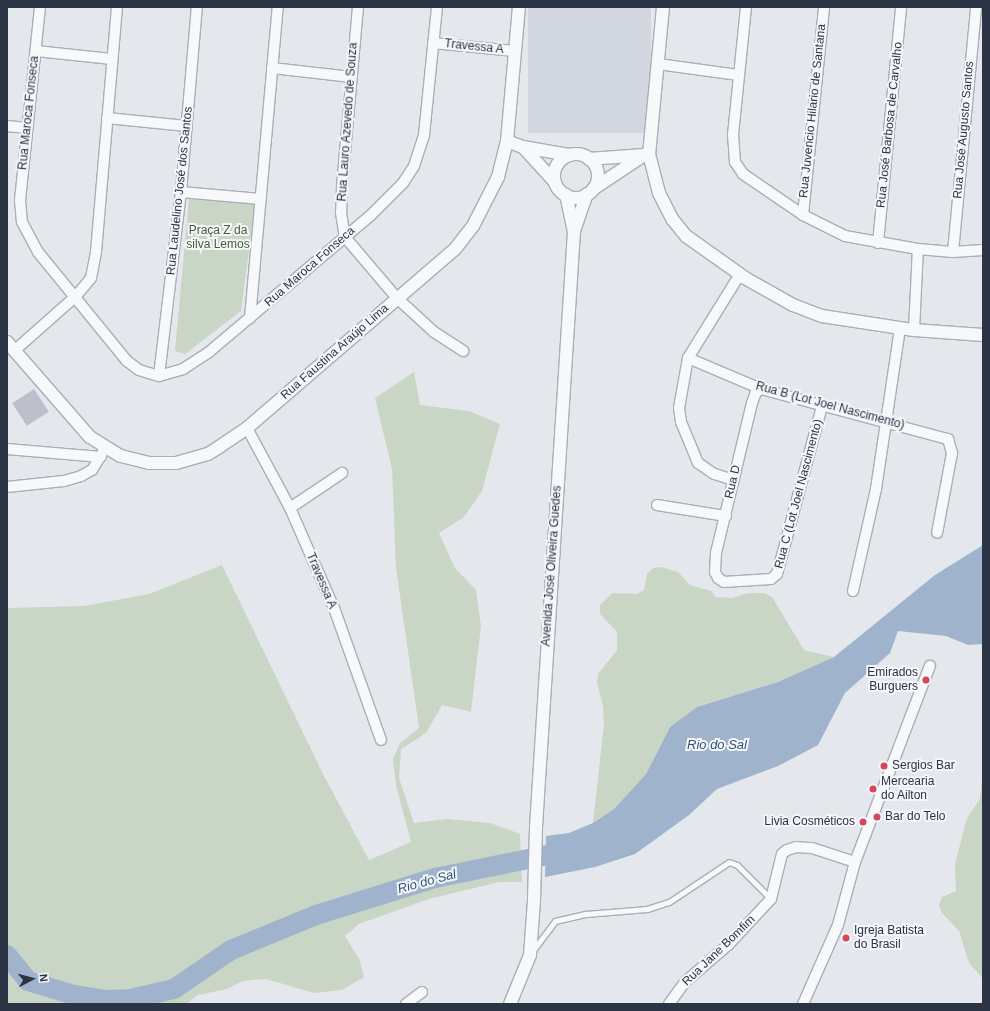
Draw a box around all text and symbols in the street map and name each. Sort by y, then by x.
street label: Rua Juvencio Hilario de Santana [797,23,829,199]
street label: Travessa A [443,37,505,57]
street label: Rua José Barbosa de Carvalho [874,41,906,209]
street label: Rua Lauro Azevedo de Souza [335,42,361,202]
street label: Rua Maroca Fonseca [16,55,42,171]
street label: Rua José Augusto Santos [951,60,977,200]
street label: Rua Laudelino José dos Santos [164,106,196,276]
park label: Praça Z da silva Lemos [186,224,250,252]
street label: Rua Maroca Fonseca [262,224,358,310]
street label: Rua Faustina Araújo Lima [278,301,392,403]
street label: Rua B (Lot Joel Nascimento) [754,379,906,433]
street label: Rua C (Lot Joel Nascimento) [772,418,826,570]
street label: Rua D [722,464,744,500]
street label: Avenida José Oliveira Guedes [539,485,565,647]
street label: Travessa A [303,550,339,612]
place label: Emirados Burguers [867,666,918,694]
marker: Emirados Burguers [921,675,931,685]
water label: Rio do Sal [687,737,747,753]
place label: Sergios Bar [892,759,955,773]
marker: Sergios Bar [879,761,889,771]
place label: Mercearia do Ailton [881,775,934,803]
marker: Mercearia do Ailton [868,784,878,794]
place label: Bar do Telo [885,810,946,824]
marker: Bar do Telo [872,812,882,822]
place label: Livia Cosméticos [764,815,855,829]
marker: Livia Cosméticos [858,817,868,827]
water label: Rio do Sal [396,867,458,897]
street label: Rua Jane Bomfim [680,913,758,989]
place label: Igreja Batista do Brasil [854,924,924,952]
marker: Igreja Batista do Brasil [841,933,851,943]
north arrow [12,959,52,999]
text: N [38,973,50,982]

